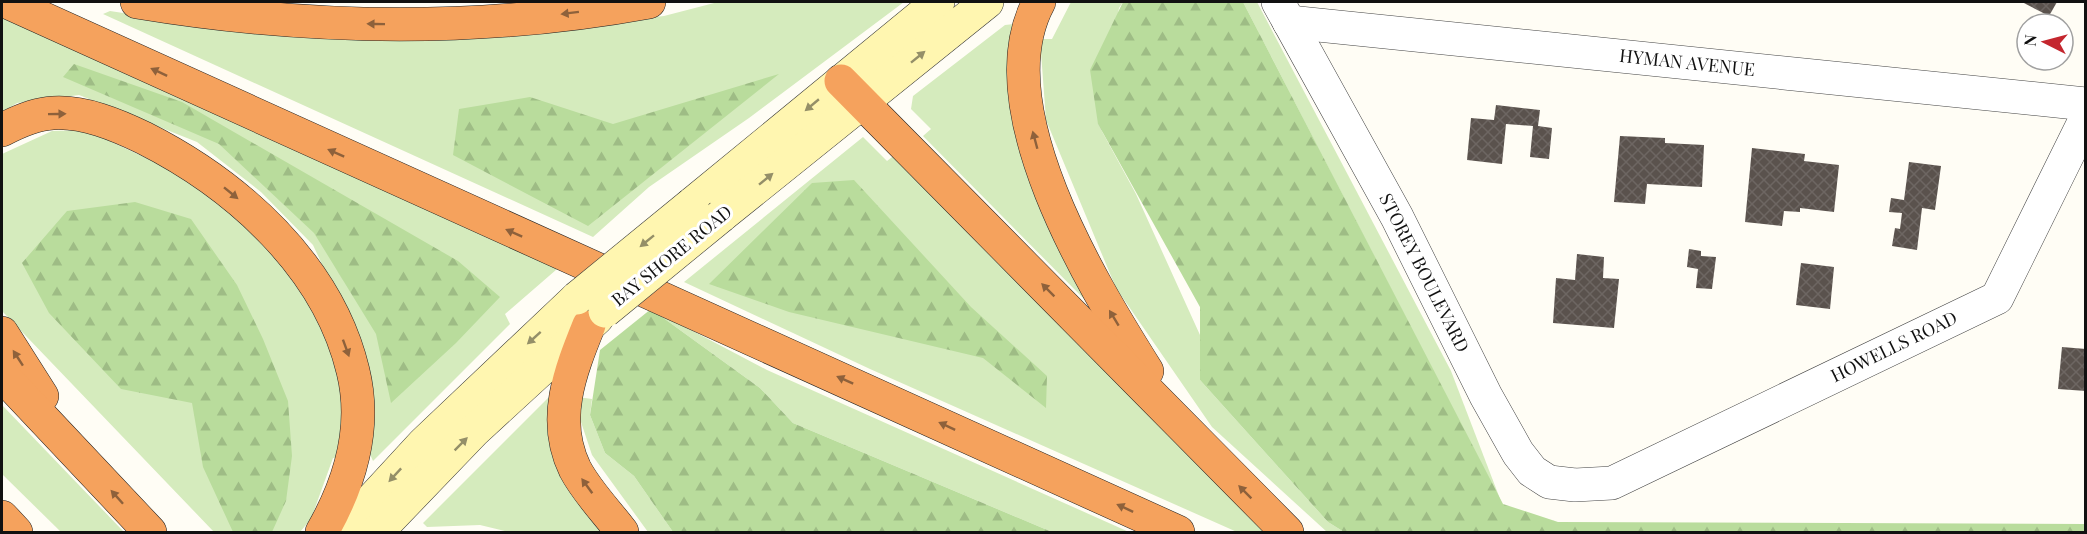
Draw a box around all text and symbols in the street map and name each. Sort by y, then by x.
one-way arrow [561,9,580,18]
north arrow [2015,12,2075,72]
one-way arrow [366,19,385,29]
text: N [2019,33,2041,47]
street label: HYMAN AVENUE [1618,43,1756,81]
one-way arrow [910,50,926,63]
one-way arrow [151,67,168,76]
one-way arrow [804,99,820,112]
one-way arrow [47,109,66,119]
one-way arrow [1030,131,1039,149]
one-way arrow [328,148,345,157]
one-way arrow [758,173,773,186]
one-way arrow [223,187,239,200]
street label: STOREY BOULEVARD [1374,189,1475,356]
street label: BAY SHORE ROAD [606,199,737,311]
one-way arrow [506,228,523,237]
one-way arrow [639,235,655,248]
one-way arrow [1041,284,1055,298]
street label: HOWELLS ROAD [1826,305,1961,387]
one-way arrow [1108,310,1119,326]
one-way arrow [527,331,542,344]
one-way arrow [341,339,351,357]
one-way arrow [12,351,24,367]
one-way arrow [836,375,854,385]
one-way arrow [939,422,956,431]
one-way arrow [453,438,467,452]
one-way arrow [388,467,402,482]
one-way arrow [581,478,593,494]
one-way arrow [1238,485,1253,499]
one-way arrow [110,489,124,504]
one-way arrow [1115,503,1133,513]

